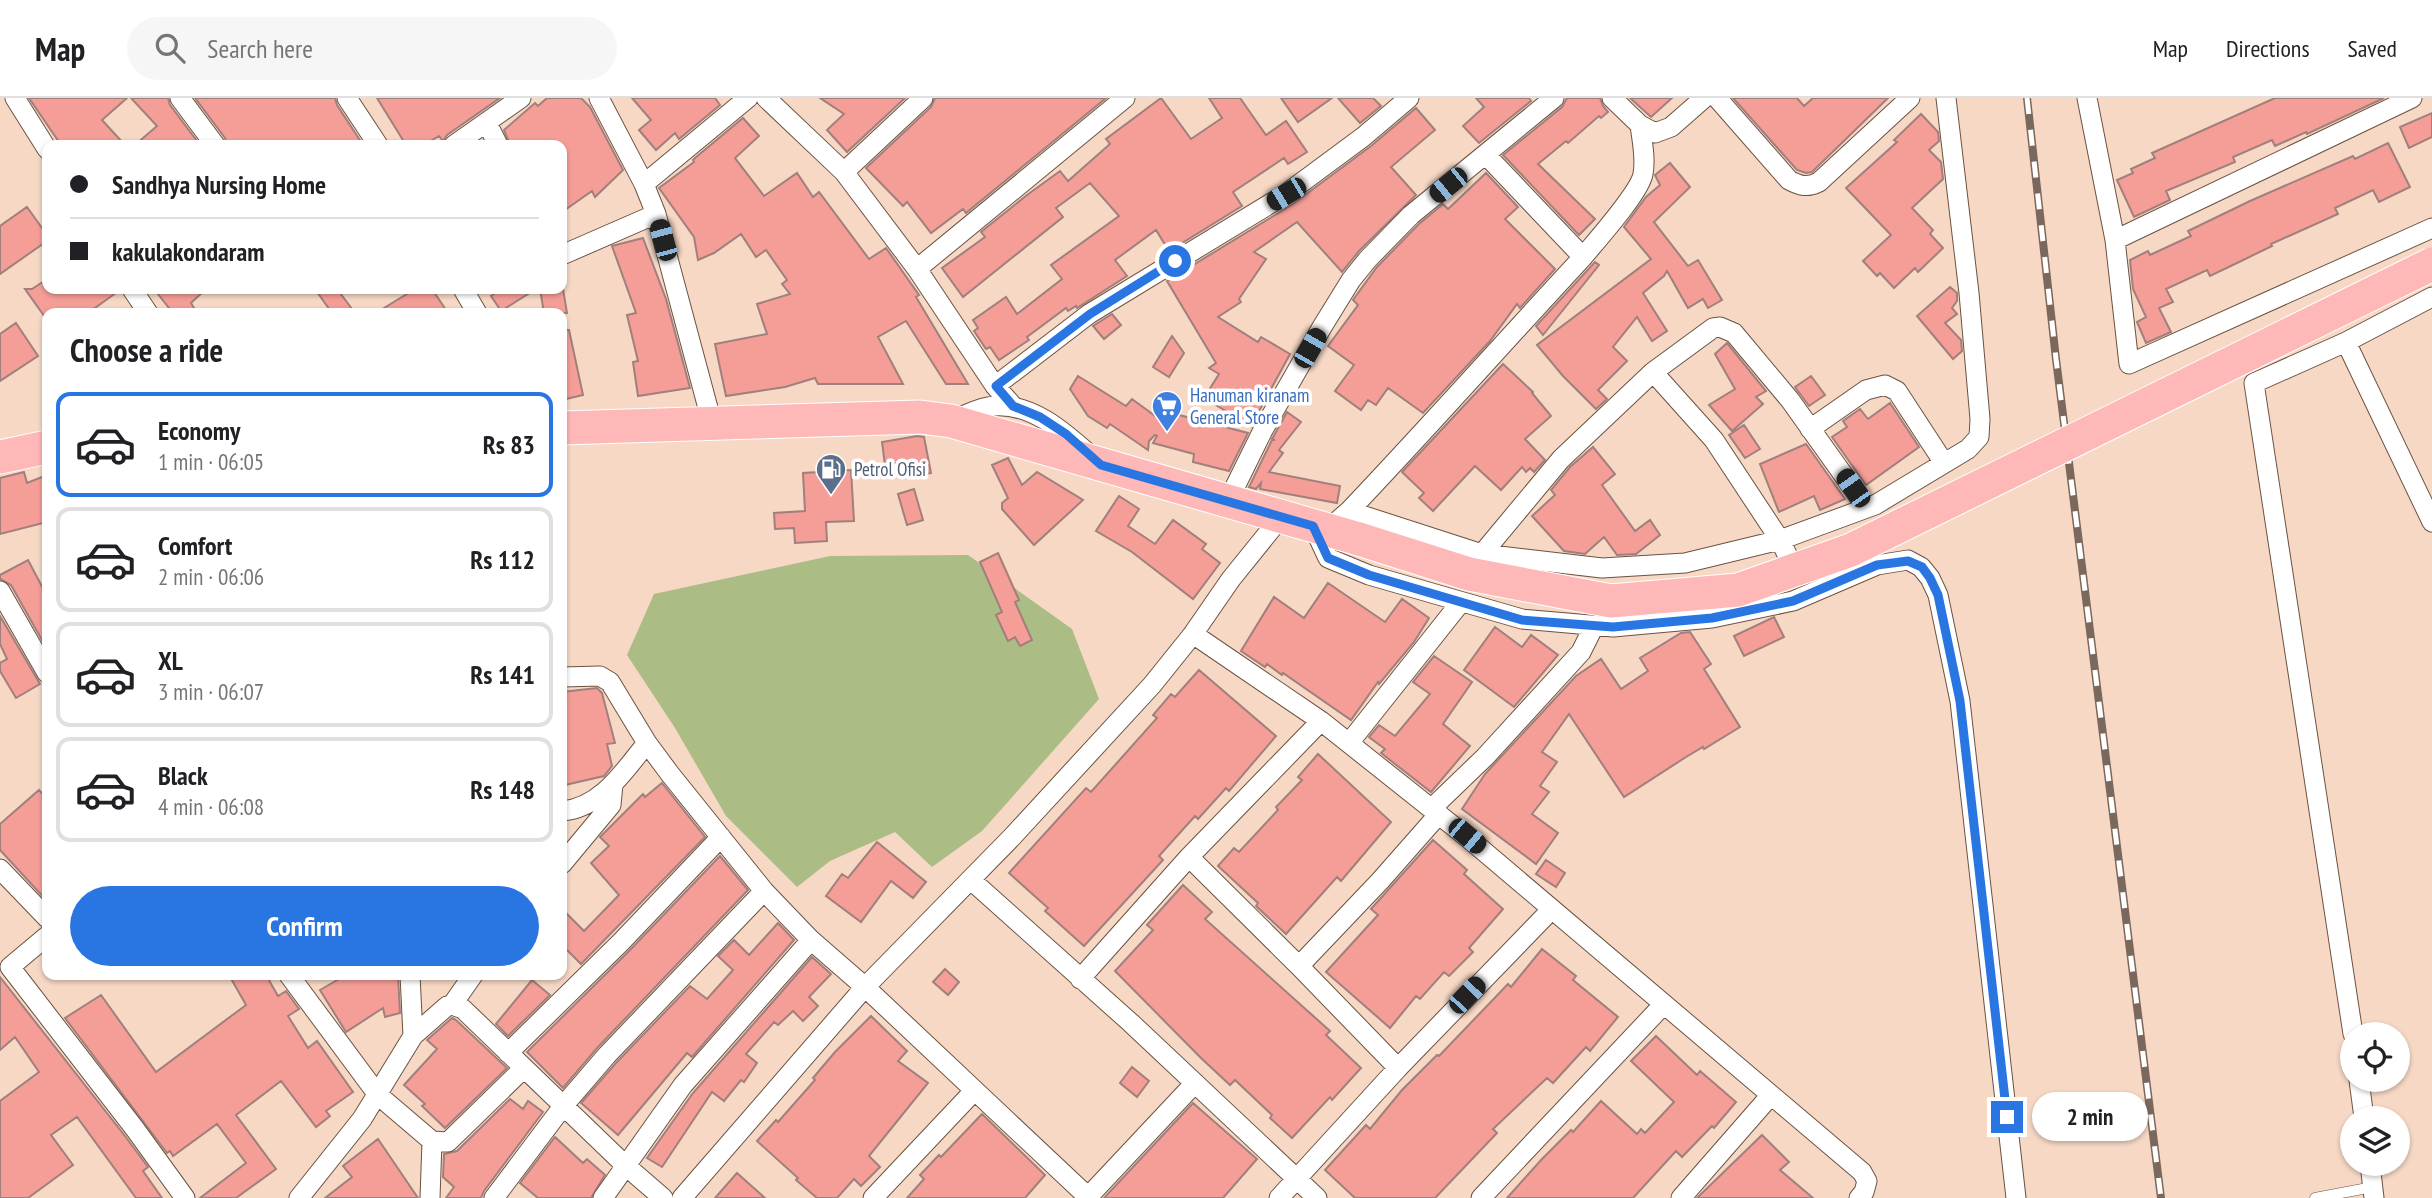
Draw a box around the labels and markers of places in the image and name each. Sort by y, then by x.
place label: Hanuman kiranam General Store [1190,383,1309,429]
supermarket icon: Hanuman kiranam General Store [1150,389,1184,433]
fuel station icon: Petrol Ofisi [814,452,848,496]
place label: Petrol Ofisi [854,457,926,481]

